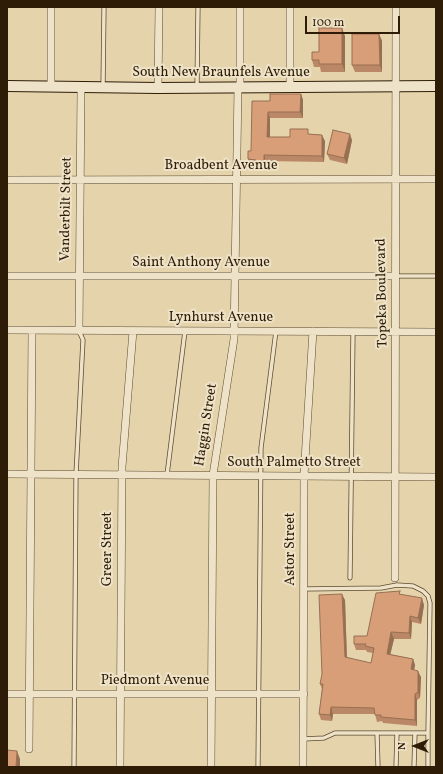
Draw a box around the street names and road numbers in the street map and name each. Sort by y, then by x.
street label: South New Braunfels Avenue [132,65,310,81]
street label: Vanderbilt Street [58,157,76,261]
street label: Broadbent Avenue [164,158,278,174]
street label: Topeka Boulevard [374,238,392,348]
street label: Saint Anthony Avenue [132,255,270,271]
street label: Lynhurst Avenue [169,310,273,326]
street label: Haggin Street [192,382,222,468]
street label: South Palmetto Street [227,455,361,471]
street label: Greer Street [100,512,116,586]
street label: Astor Street [283,512,299,586]
street label: Piedmont Avenue [101,673,209,689]

